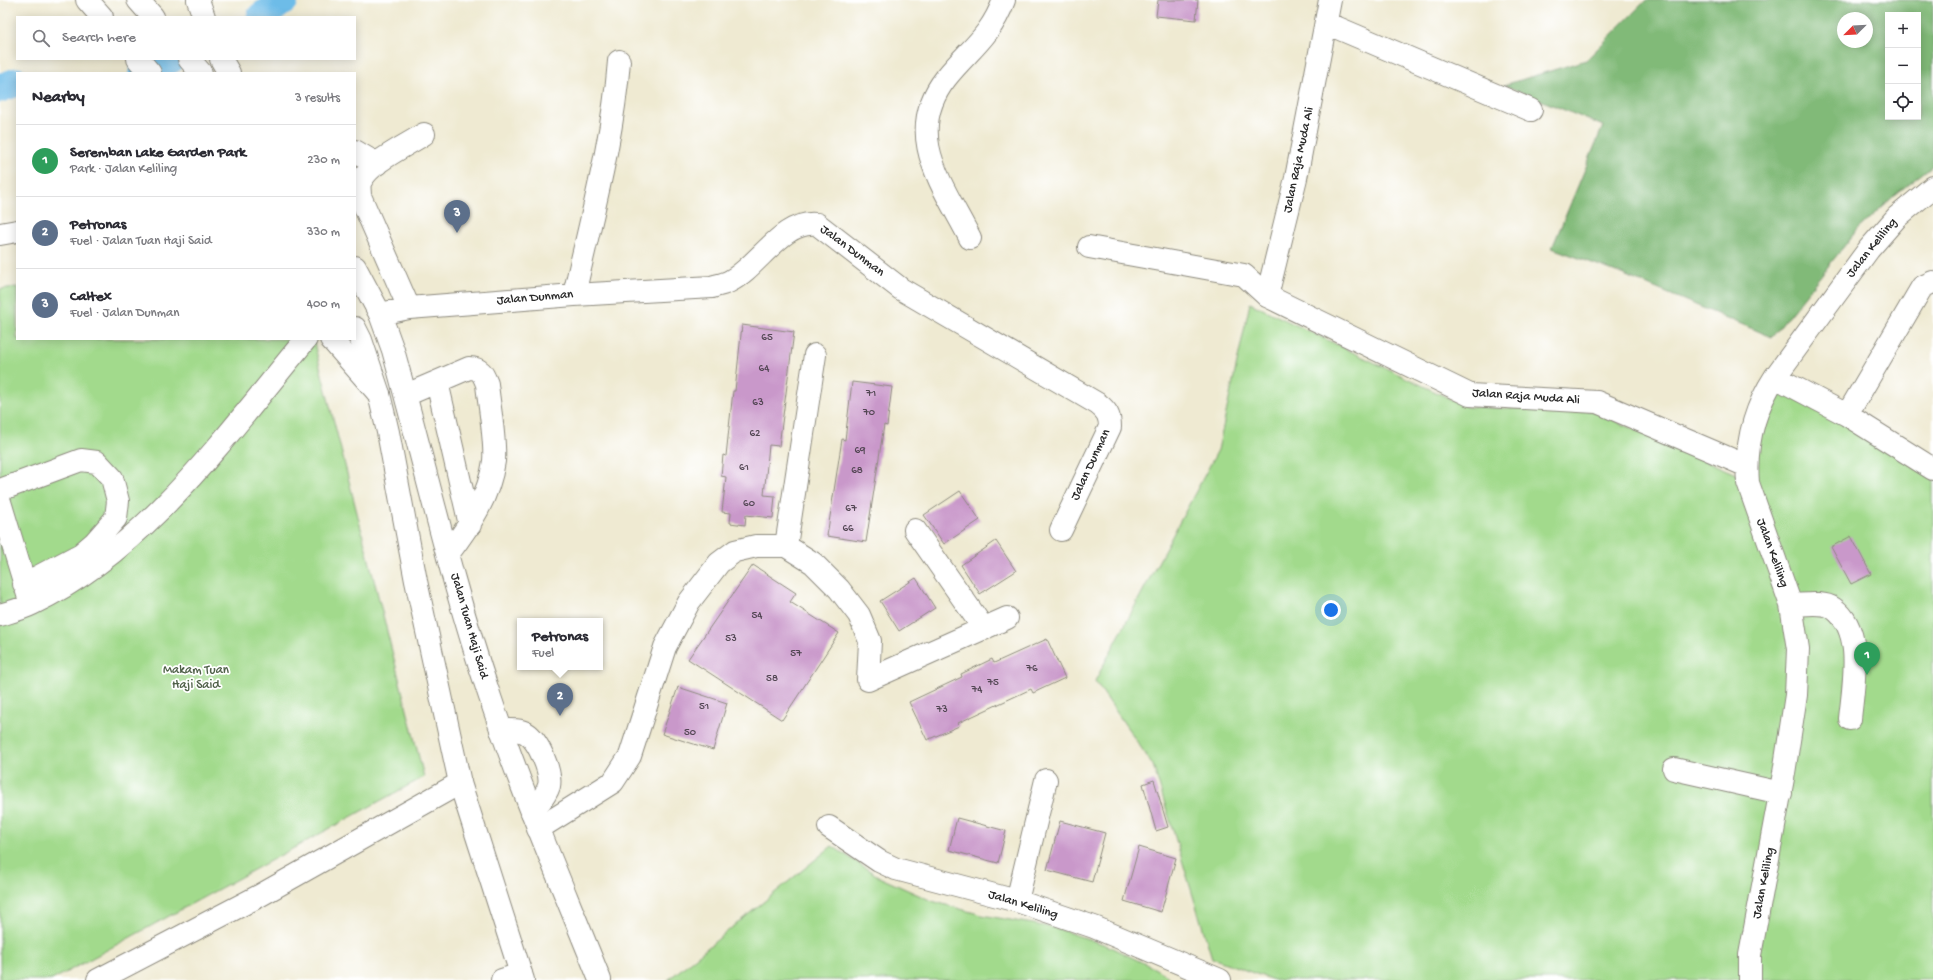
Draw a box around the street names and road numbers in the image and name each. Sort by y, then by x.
street label: Jalan Raja Muda Ali [1280,105,1318,214]
street label: Jalan Keliling [1843,215,1901,281]
street label: Jalan Dunman [817,222,888,281]
street label: Jalan Dunman [496,287,575,309]
street label: Jalan Raja Muda Ali [1472,386,1581,408]
street label: Jalan Dunman [1068,426,1114,503]
street label: Jalan Keliling [1753,516,1791,590]
street label: Jalan Tuan Haji Said [447,572,492,682]
street label: Jalan Keliling [1750,846,1778,920]
street label: Jalan Keliling [986,887,1060,923]

